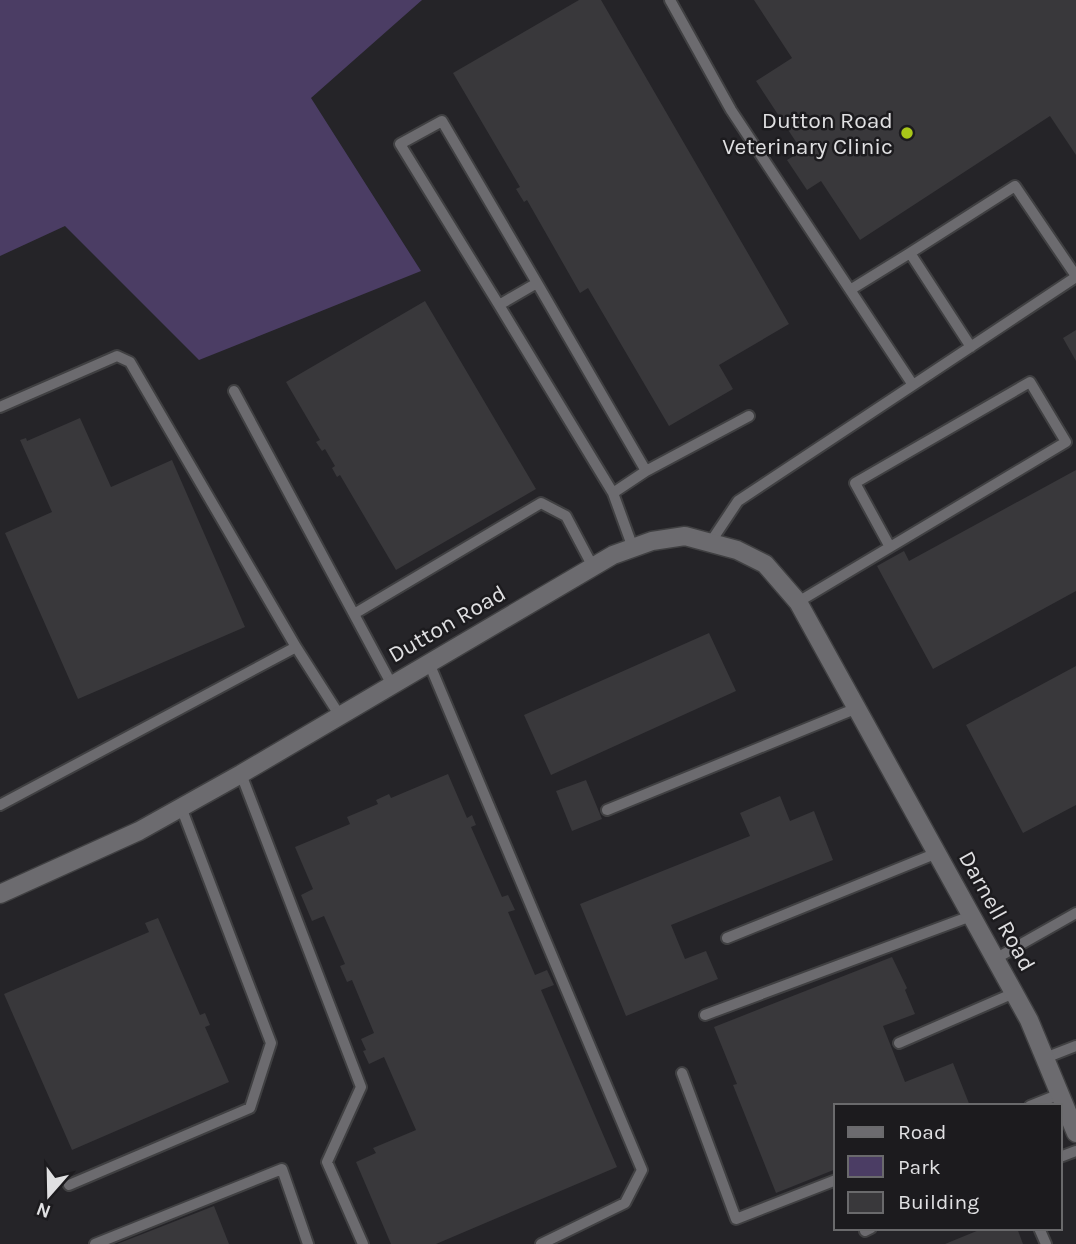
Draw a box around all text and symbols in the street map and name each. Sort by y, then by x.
place label: Dutton Road Veterinary Clinic [722,107,893,160]
marker: Dutton Road Veterinary Clinic [899,125,915,141]
street label: Dutton Road [383,579,511,669]
street label: Darnell Road [953,846,1041,976]
legend [834,1104,1062,1230]
text: Road [898,1120,946,1144]
text: Park [898,1155,941,1179]
north arrow [14,1160,84,1230]
text: Building [898,1190,979,1214]
text: N [33,1197,54,1223]

